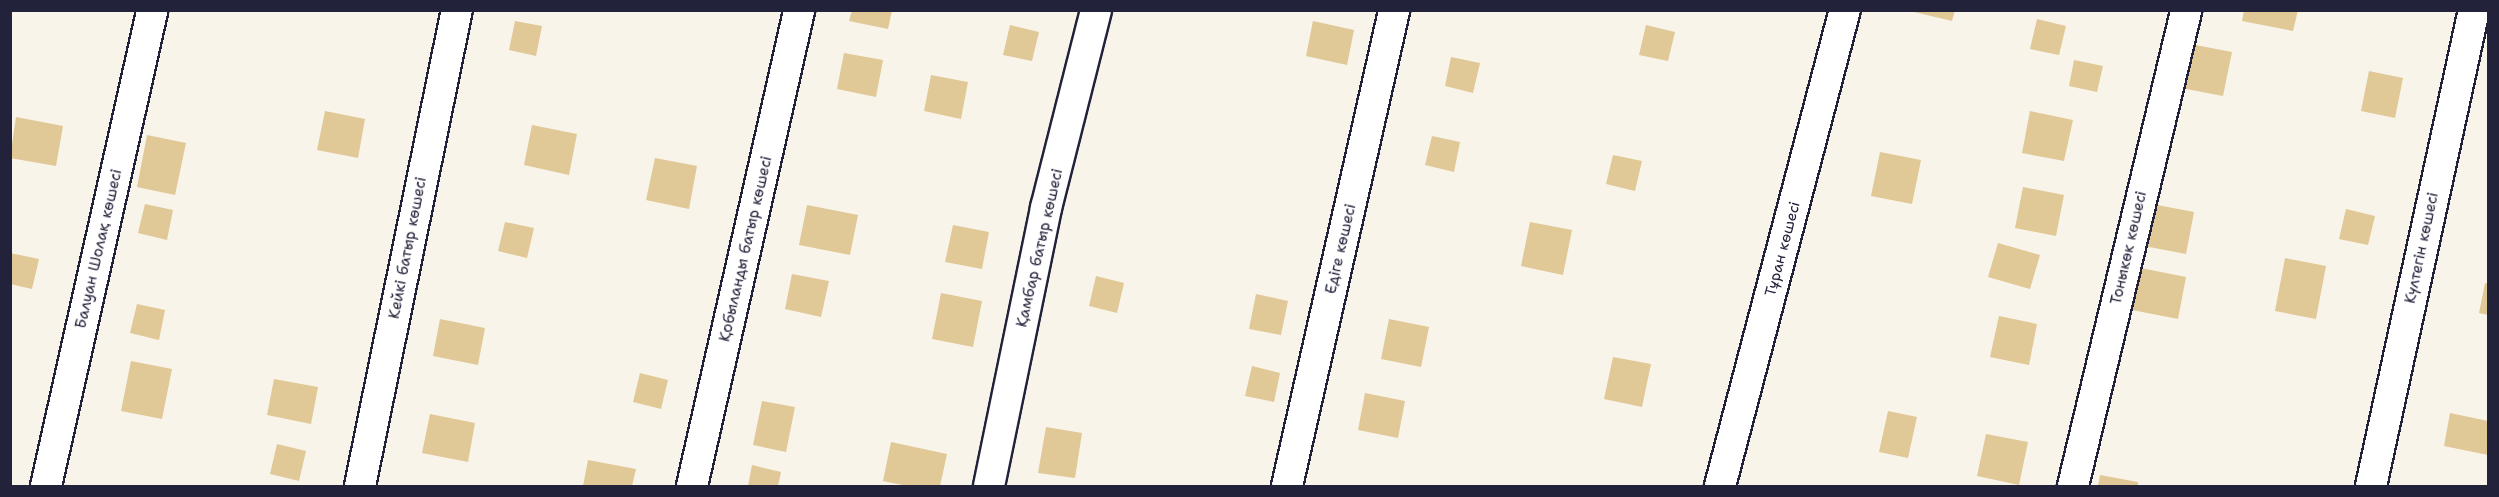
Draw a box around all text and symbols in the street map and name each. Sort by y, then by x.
street label: Қобыланды батыр көшесі [716,154,776,344]
street label: Балуан Шолақ көшесі [72,167,126,331]
street label: Қамбар батыр көшесі [1013,167,1067,329]
street label: Кейкі батыр көшесі [385,176,431,320]
street label: Тоныкөк көшесі [2107,189,2151,307]
street label: Күлтегін көшесі [2401,191,2443,305]
street label: Тұран көшесі [1762,200,1804,298]
street label: Едіге көшесі [1322,202,1360,296]

